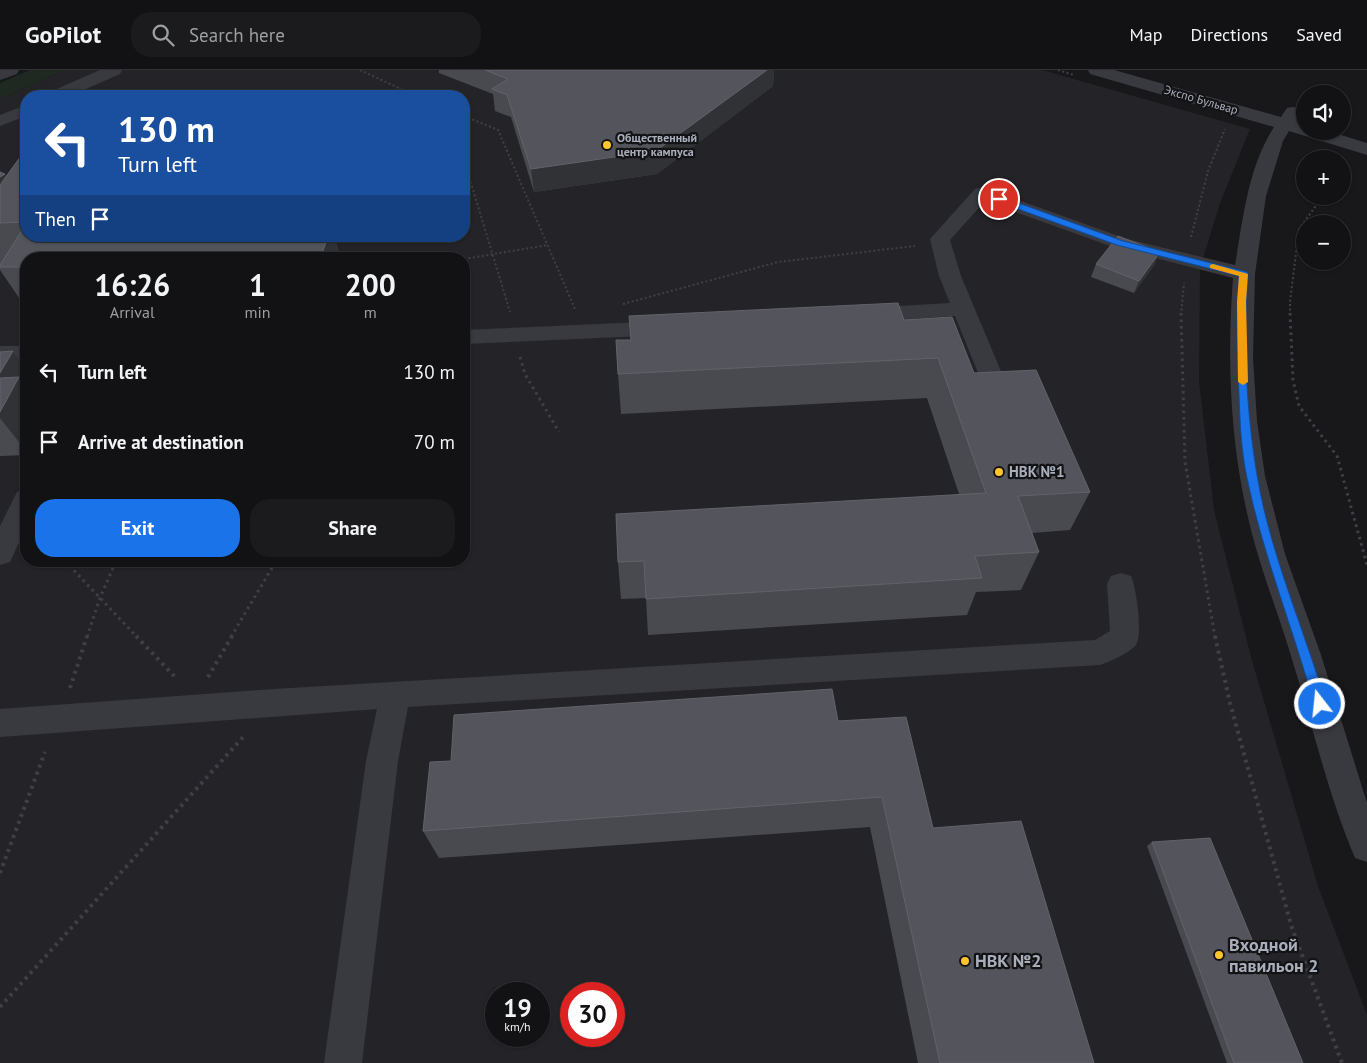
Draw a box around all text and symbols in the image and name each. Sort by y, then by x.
search box [131,12,481,57]
text: GoPilot [25,19,101,50]
icon: search [149,21,177,49]
text: Search here [189,23,285,47]
text: Map [1130,23,1162,46]
text: Directions [1190,23,1268,46]
text: Saved [1296,23,1342,46]
street label: Экспо Бульвар [1163,82,1240,117]
map controls [1296,85,1351,270]
button: sound [1296,85,1351,140]
text: 130 m [118,106,215,152]
icon: left [35,110,100,175]
place label: Общественный центр кампуса [617,130,697,159]
marker: Общественный центр кампуса [601,139,613,151]
text: Turn left [118,150,197,178]
button: + [1296,150,1351,205]
pin [978,178,1020,220]
icon: arrive [985,185,1013,213]
icon: arrive [86,205,114,233]
text: Then [35,207,76,231]
button: − [1296,215,1351,270]
text: 16:26 [94,265,170,304]
text: 1 [249,265,266,304]
text: 200 [345,265,396,304]
text: Arrival [110,302,155,322]
text: min [245,302,271,322]
text: m [364,302,377,322]
icon: left [35,358,63,386]
text: Turn left [78,360,147,384]
text: 130 m [403,360,455,384]
icon: arrive [35,428,63,456]
text: Arrive at destination [78,430,244,454]
text: 70 m [414,430,455,454]
place label: НВК №1 [1009,462,1064,481]
marker: НВК №1 [993,466,1005,478]
button: Exit [35,499,240,557]
button: Share [250,499,455,557]
position arrow [1293,677,1345,729]
place label: Входной павильон 2 [1229,933,1319,977]
place label: НВК №2 [975,949,1041,972]
marker: Входной павильон 2 [1213,949,1225,961]
marker: НВК №2 [959,955,971,967]
speed limit sign: 30 [560,982,625,1047]
text: 19 [503,992,532,1024]
text: km/h [504,1019,531,1034]

